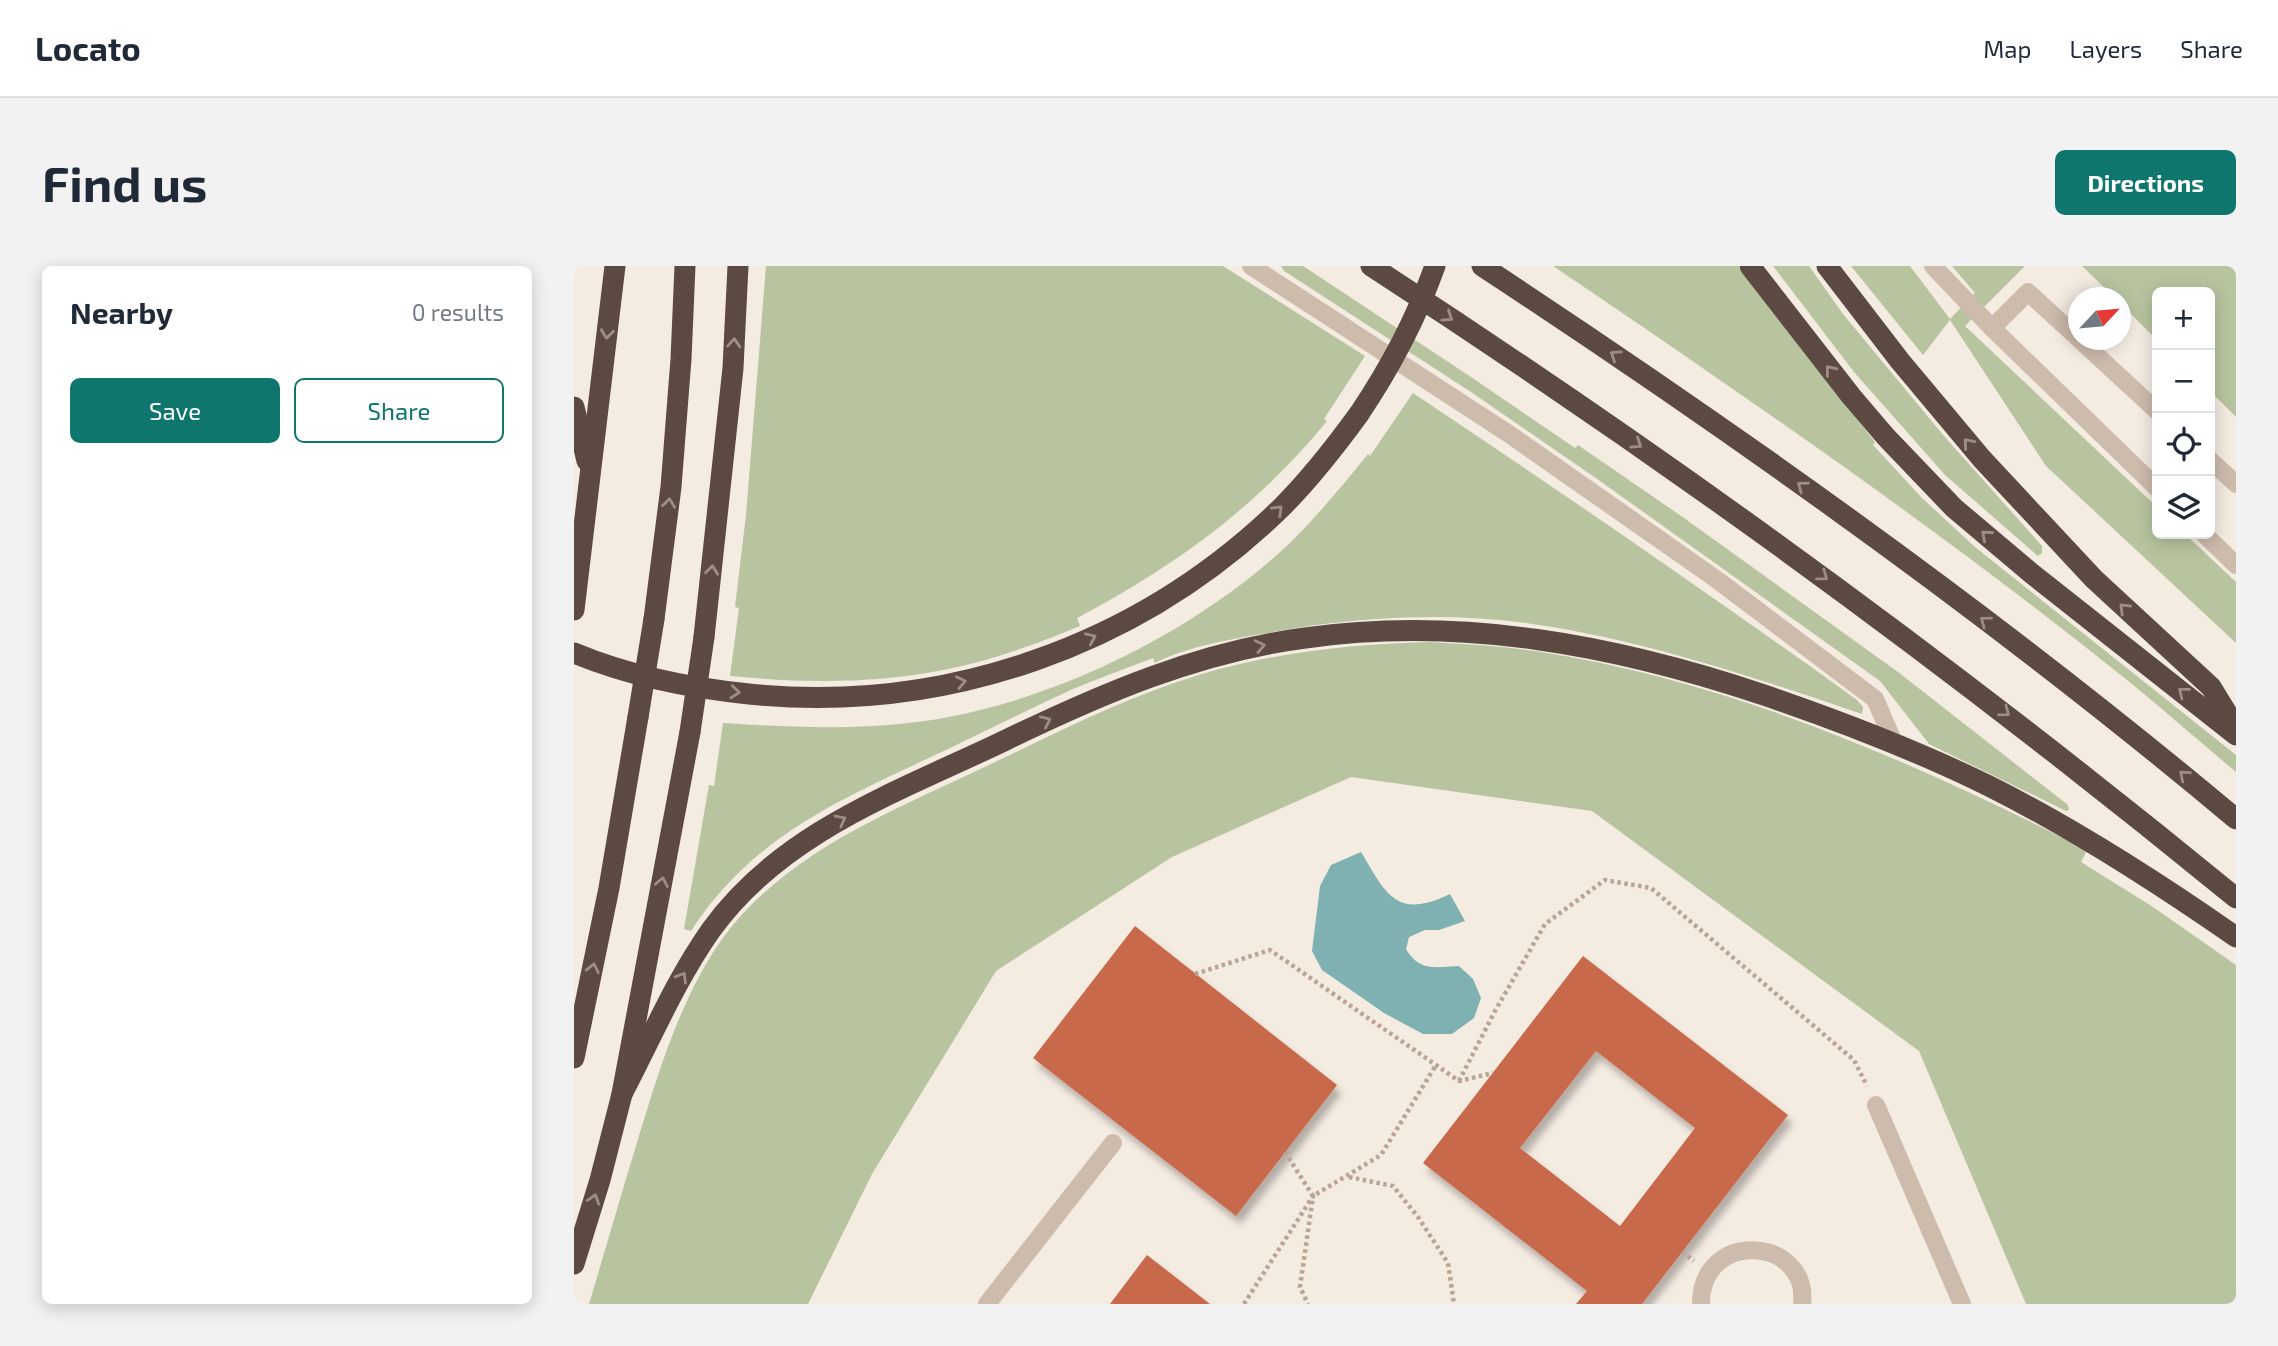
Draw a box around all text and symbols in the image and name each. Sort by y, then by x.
text: Locato [35,28,141,68]
text: Map [1983,34,2031,63]
text: Layers [2069,34,2142,63]
text: Share [2180,34,2243,63]
button: Directions [2055,150,2236,215]
text: Find us [42,153,207,212]
north arrow [2068,287,2131,350]
map controls [2152,287,2215,539]
button: + [2152,287,2215,350]
text: Nearby [70,294,173,330]
text: 0 results [412,298,504,326]
one-way arrow [1441,309,1454,322]
one-way arrow [599,328,614,340]
one-way arrow [726,338,741,349]
button: − [2152,350,2215,413]
one-way arrow [1610,351,1623,364]
one-way arrow [1826,365,1838,378]
button: Save [70,378,280,443]
button: Share [294,378,504,443]
button: locate [2152,413,2215,476]
one-way arrow [1629,436,1642,448]
one-way arrow [1964,438,1976,451]
button: layers [2152,476,2215,539]
one-way arrow [1797,482,1810,494]
one-way arrow [661,497,676,509]
one-way arrow [1270,506,1283,519]
one-way arrow [1981,531,1994,543]
one-way arrow [705,564,720,576]
one-way arrow [1815,568,1827,580]
one-way arrow [2119,604,2132,617]
one-way arrow [1980,616,1993,629]
one-way arrow [1084,632,1096,646]
one-way arrow [1254,639,1266,654]
one-way arrow [955,676,967,690]
one-way arrow [729,685,741,700]
one-way arrow [2178,688,2190,701]
one-way arrow [1997,704,2010,717]
one-way arrow [1039,715,1051,729]
one-way arrow [2179,771,2192,783]
one-way arrow [834,814,846,828]
one-way arrow [654,876,669,888]
one-way arrow [584,962,599,974]
one-way arrow [673,971,686,984]
one-way arrow [585,1193,600,1205]

